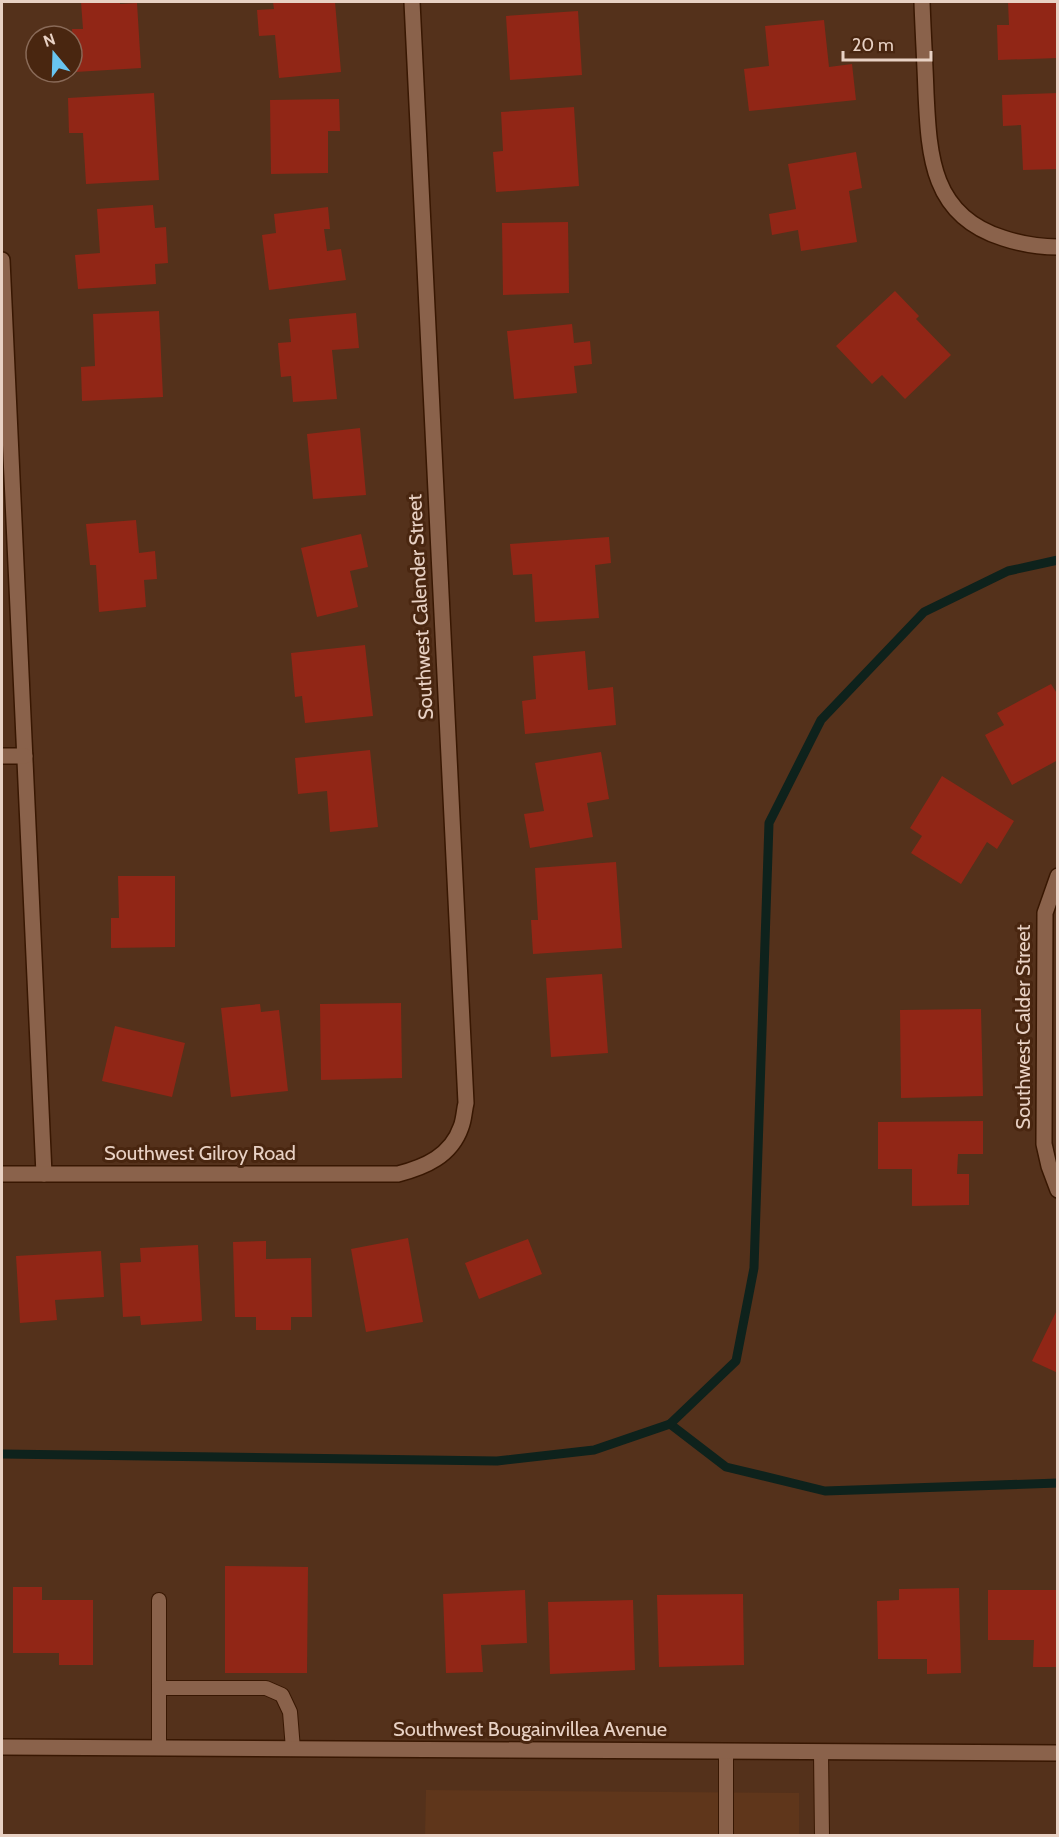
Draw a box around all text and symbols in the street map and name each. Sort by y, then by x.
north arrow [24,24,84,84]
scale bar [843,24,932,62]
text: N [41,29,58,51]
text: 20 m [852,34,894,56]
street label: Southwest Calender Street [402,493,438,721]
street label: Southwest Calder Street [1011,924,1035,1129]
street label: Southwest Gilroy Road [104,1141,296,1165]
street label: Southwest Bougainvillea Avenue [393,1717,667,1741]

